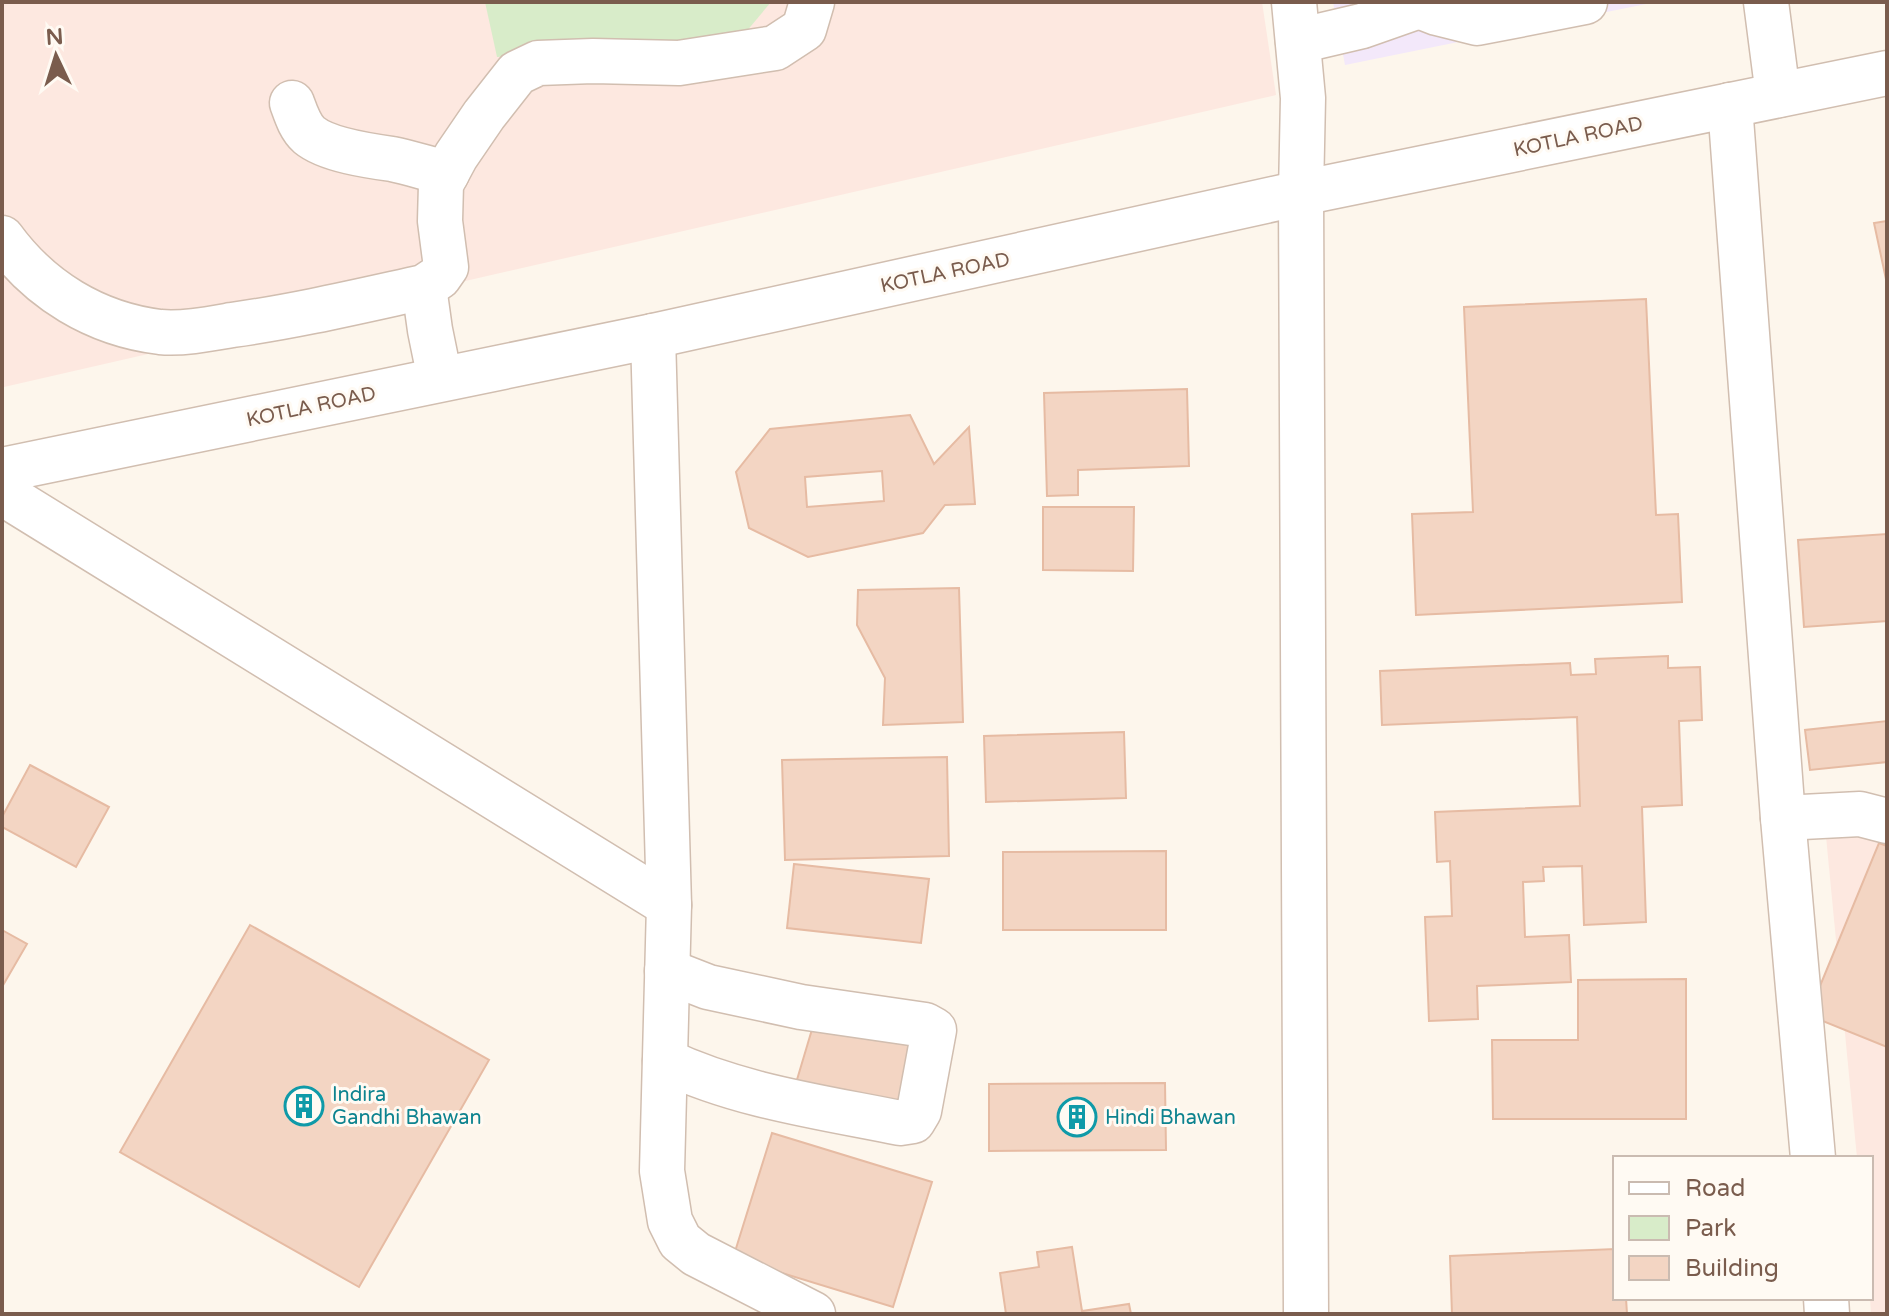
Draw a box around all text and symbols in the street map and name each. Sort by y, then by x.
north arrow [16,16,96,96]
text: N [45,23,64,51]
street label: KOTLA ROAD [1511,112,1645,162]
street label: KOTLA ROAD [878,248,1012,298]
street label: KOTLA ROAD [244,382,378,432]
place label: Indira Gandhi Bhawan [332,1083,482,1130]
building icon: Indira Gandhi Bhawan [283,1085,325,1127]
building icon: Hindi Bhawan [1056,1096,1098,1138]
place label: Hindi Bhawan [1105,1106,1236,1130]
legend [1613,1156,1873,1300]
text: Road [1685,1174,1745,1203]
text: Park [1685,1214,1736,1243]
text: Building [1685,1254,1779,1283]

